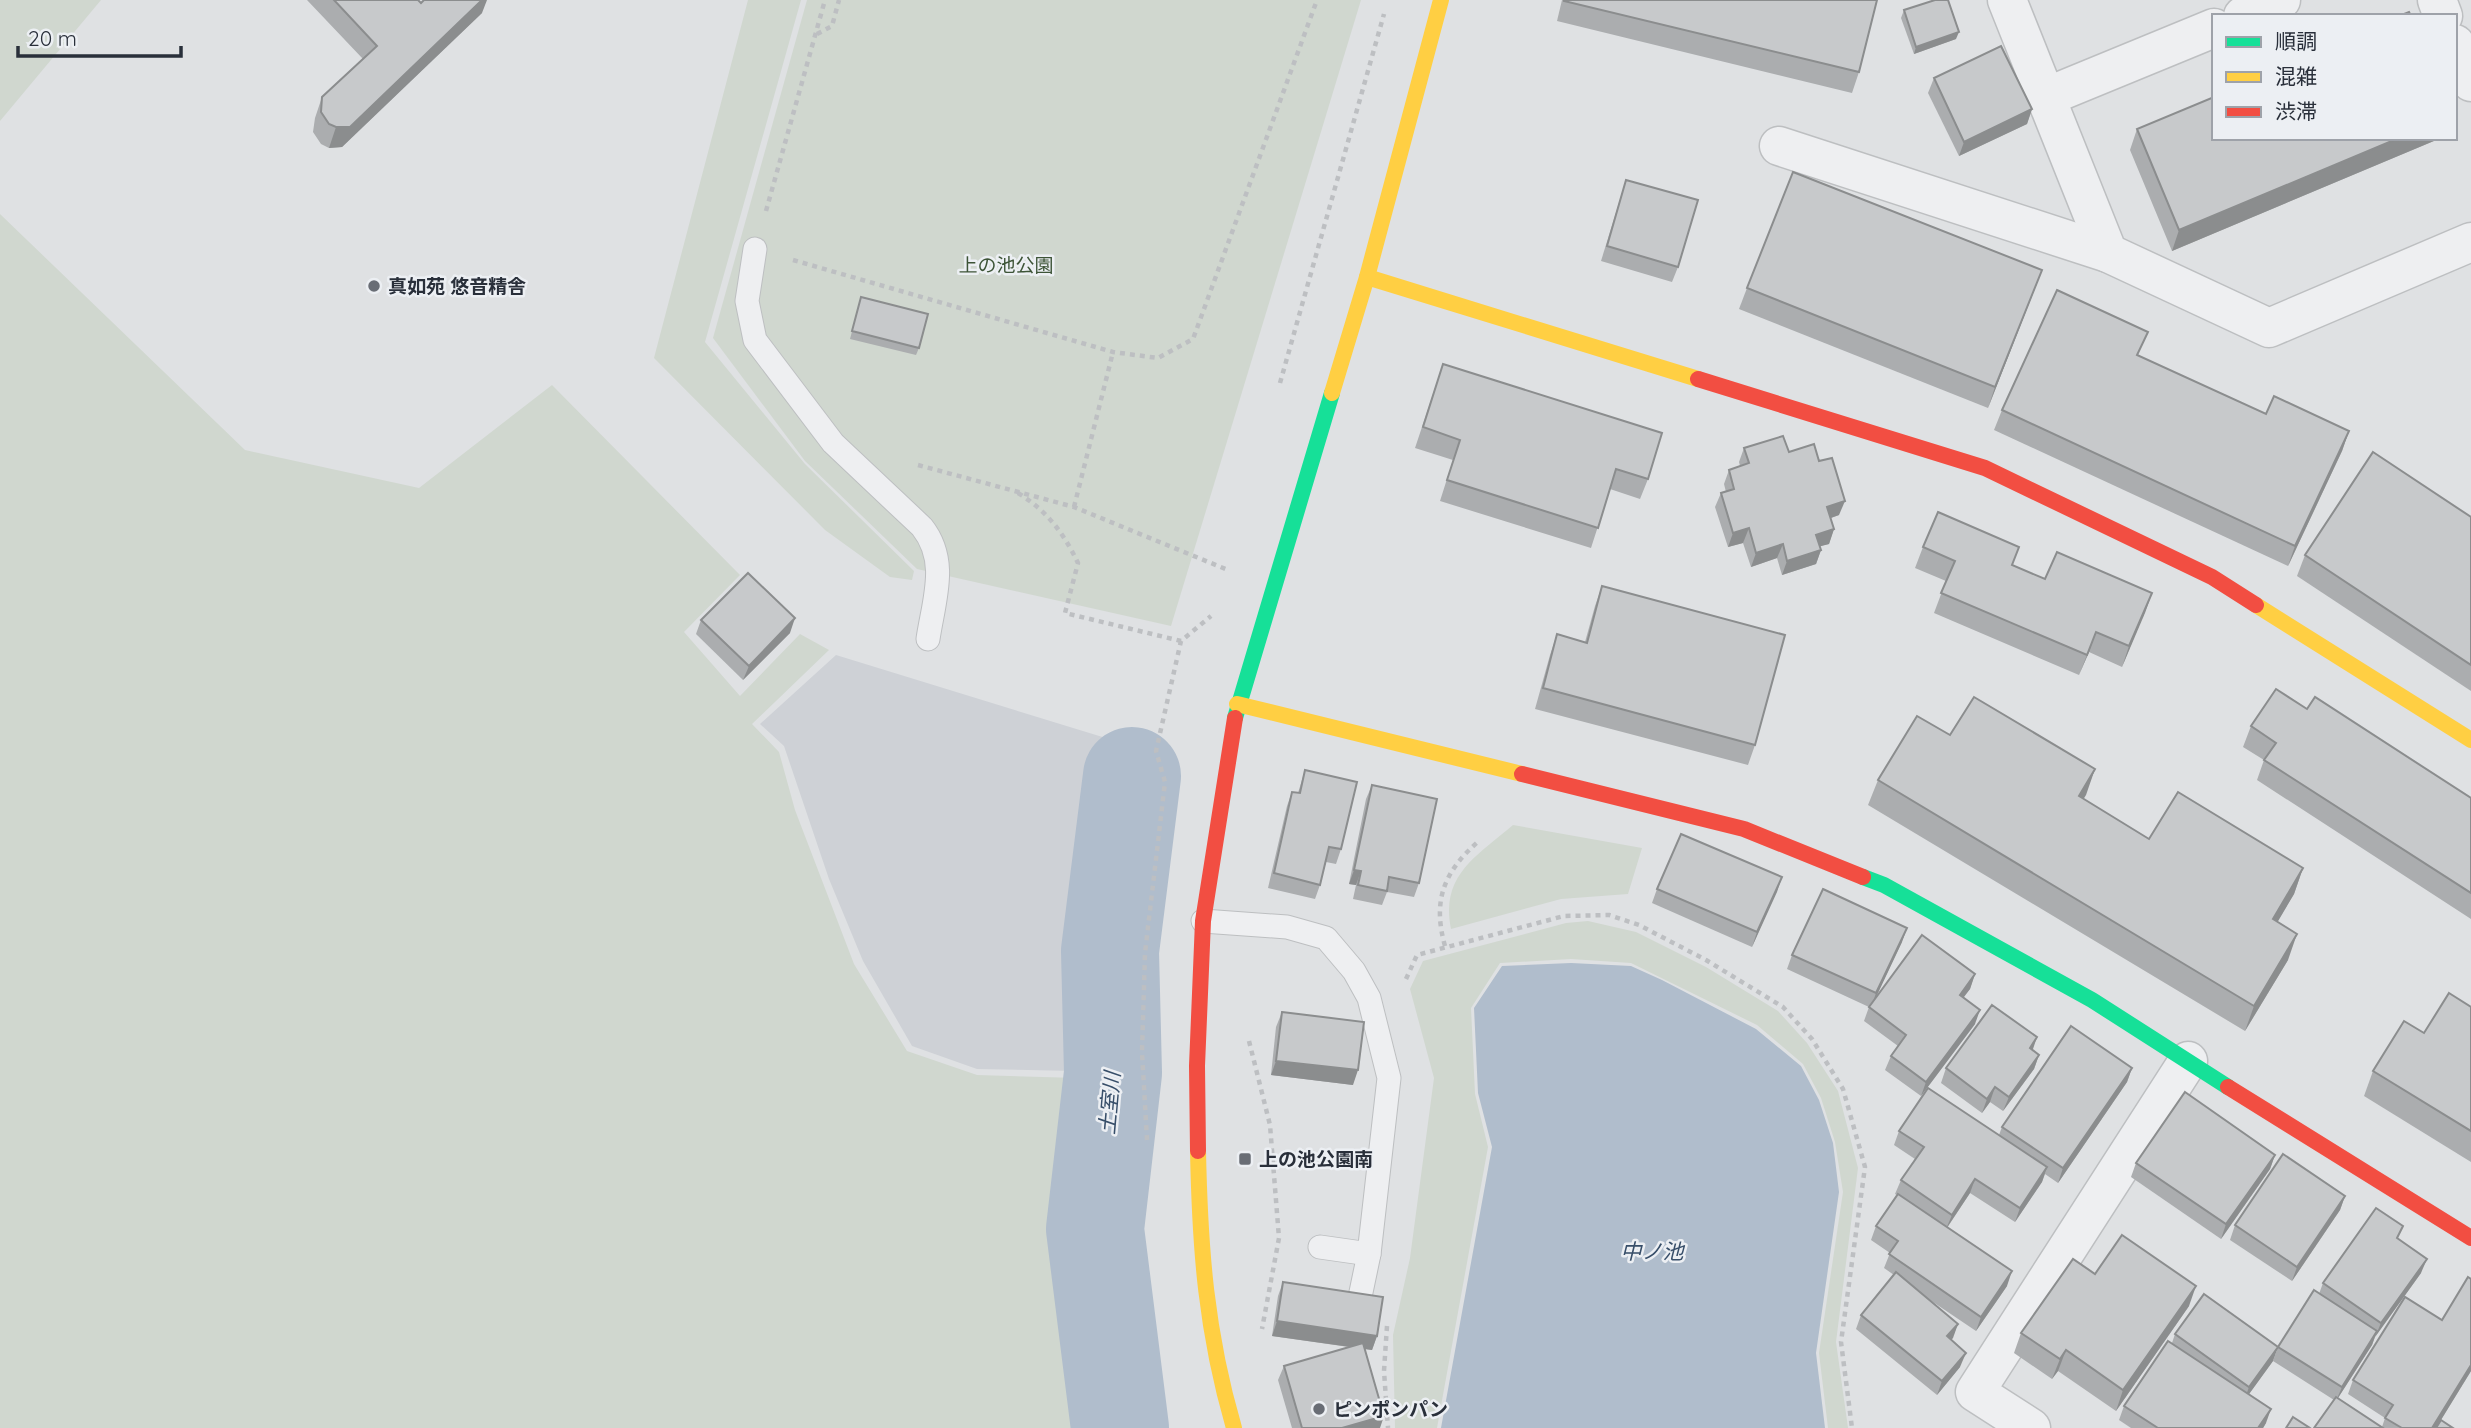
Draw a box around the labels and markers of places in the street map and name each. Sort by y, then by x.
place label: 真如苑 悠音精舎 [388,274,526,298]
marker: 真如苑 悠音精舎 [366,278,382,294]
place label: 上の池公園南 [1259,1147,1373,1171]
marker: 上の池公園南 [1237,1151,1253,1167]
place label: ピンポンパン [1333,1397,1448,1421]
marker: ピンポンパン [1311,1401,1327,1417]

